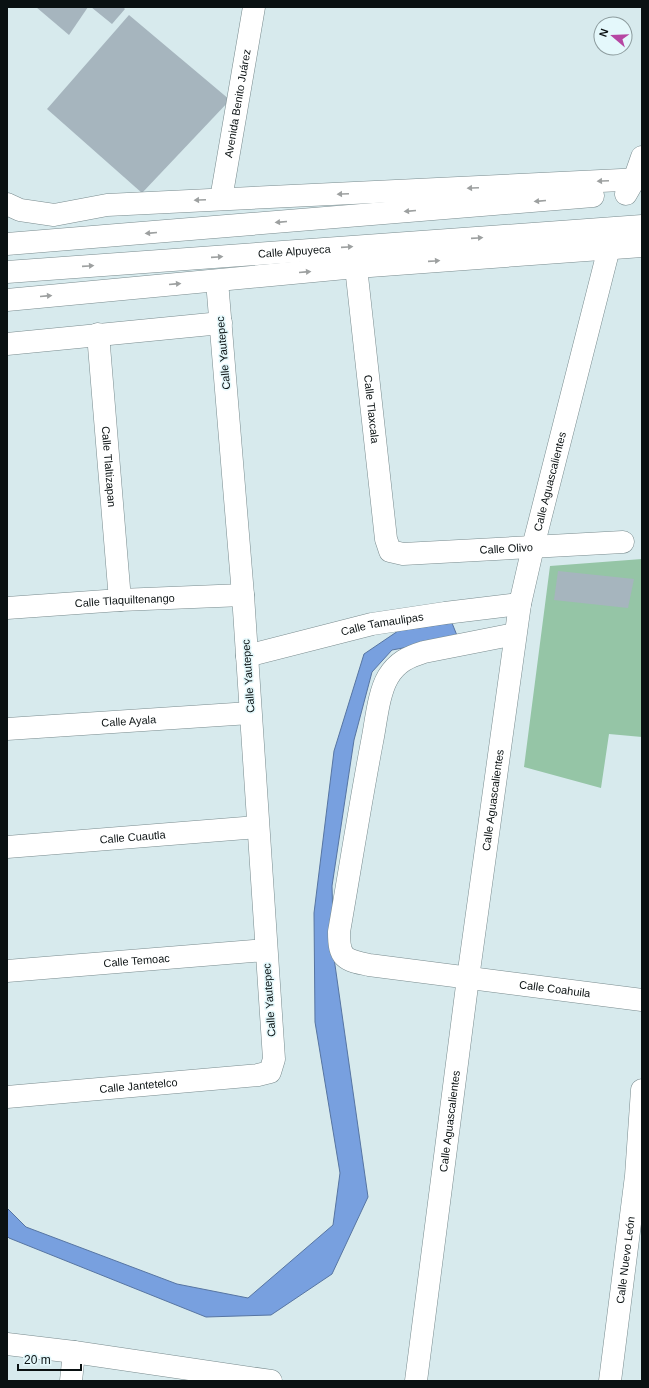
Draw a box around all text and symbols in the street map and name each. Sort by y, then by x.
north arrow [593,16,633,56]
text: N [597,27,611,38]
street label: Avenida Benito Juárez [222,48,253,159]
one-way arrow [596,178,609,184]
one-way arrow [467,184,479,191]
one-way arrow [336,191,349,197]
one-way arrow [194,197,206,204]
one-way arrow [534,197,546,204]
one-way arrow [404,208,416,215]
one-way arrow [275,219,287,225]
one-way arrow [145,229,157,236]
one-way arrow [471,234,483,241]
street label: Calle Alpuyeca [257,243,332,260]
one-way arrow [341,244,353,251]
one-way arrow [211,253,223,260]
one-way arrow [428,258,440,265]
one-way arrow [82,262,94,269]
one-way arrow [299,269,311,276]
one-way arrow [169,281,181,288]
one-way arrow [40,293,52,300]
street label: Calle Yautepec [214,315,232,390]
street label: Calle Tlaxcala [362,374,382,445]
street label: Calle Tlaltizapan [100,426,118,508]
street label: Calle Aguascalientes [531,430,568,533]
street label: Calle Olivo [479,541,533,556]
street label: Calle Tlaquiltenango [74,592,175,609]
street label: Calle Tamaulipas [340,610,425,638]
street label: Calle Yautepec [239,638,257,713]
street label: Calle Ayala [101,713,157,729]
street label: Calle Aguascalientes [480,748,506,852]
street label: Calle Cuautla [99,828,167,846]
street label: Calle Temoac [103,952,171,969]
street label: Calle Yautepec [260,962,278,1037]
street label: Calle Coahuila [519,978,592,999]
street label: Calle Aguascalientes [437,1069,462,1173]
street label: Calle Jantetelco [99,1076,178,1095]
street label: Calle Nuevo León [614,1216,637,1304]
scale bar [18,1346,81,1372]
text: 20 m [24,1353,51,1367]

